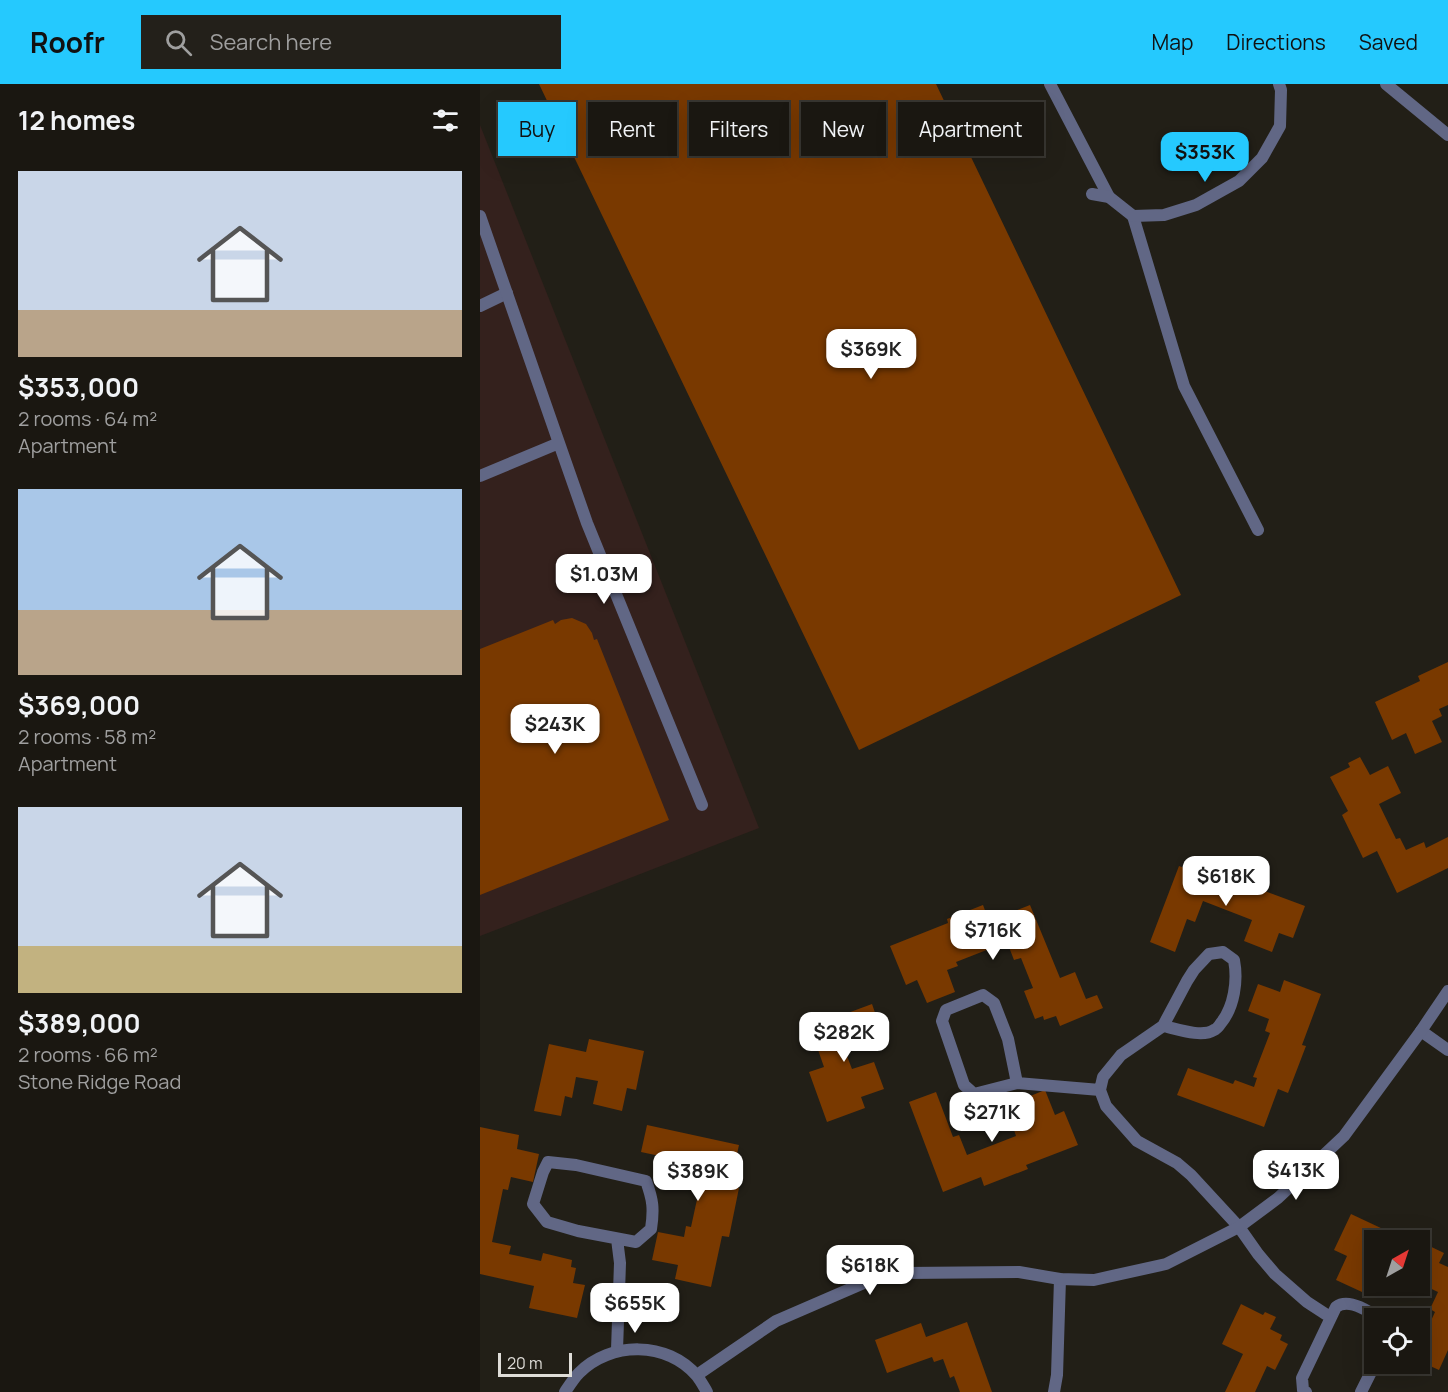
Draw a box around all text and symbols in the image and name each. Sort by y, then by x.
search box [141,15,561,69]
text: Roofr [30,23,105,61]
icon: search [162,26,195,59]
text: Search here [210,27,332,57]
text: Map [1152,28,1193,56]
text: Directions [1226,28,1326,56]
text: Saved [1359,28,1418,56]
text: 12 homes [18,102,135,138]
chip: Buy [498,102,576,156]
chip: Rent [588,102,677,156]
chip: Filters [689,102,789,156]
chip: New [801,102,886,156]
chip: Apartment [898,102,1044,156]
icon: filters [429,104,462,137]
pin: $353K [1163,132,1247,183]
text: $353K [1175,138,1235,165]
icon: home [186,210,294,318]
pin: $369K [829,329,913,380]
text: $369K [840,335,902,362]
text: $353,000 [18,369,139,405]
text: 2 rooms · 64 m² [18,405,157,432]
text: Apartment [18,432,117,459]
icon: home [186,528,294,636]
pin: $1.03M [555,554,653,605]
text: $1.03M [570,560,638,587]
text: $369,000 [18,687,140,723]
pin: $243K [513,704,597,755]
text: $243K [525,710,585,737]
text: 2 rooms · 58 m² [18,723,156,750]
text: Apartment [18,750,117,777]
icon: home [186,846,294,954]
pin: $618K [1184,856,1268,907]
text: $618K [1197,862,1255,889]
pin: $716K [951,910,1035,961]
text: $716K [964,916,1022,943]
text: $389,000 [18,1005,141,1041]
pin: $282K [802,1012,886,1063]
text: $282K [813,1018,875,1045]
text: 2 rooms · 66 m² [18,1041,158,1068]
text: Stone Ridge Road [18,1068,181,1095]
pin: $271K [950,1092,1034,1143]
text: $271K [964,1098,1020,1125]
pin: $413K [1254,1150,1338,1201]
pin: $389K [656,1151,740,1202]
text: $413K [1267,1156,1325,1183]
text: $389K [667,1157,729,1184]
north arrow [1364,1230,1430,1296]
map controls [1364,1230,1430,1374]
pin: $618K [828,1245,912,1296]
text: $618K [841,1251,899,1278]
pin: $655K [593,1283,677,1334]
text: $655K [604,1289,666,1316]
button: locate [1364,1308,1430,1374]
scale bar [498,1350,572,1378]
text: 20 m [507,1352,543,1374]

